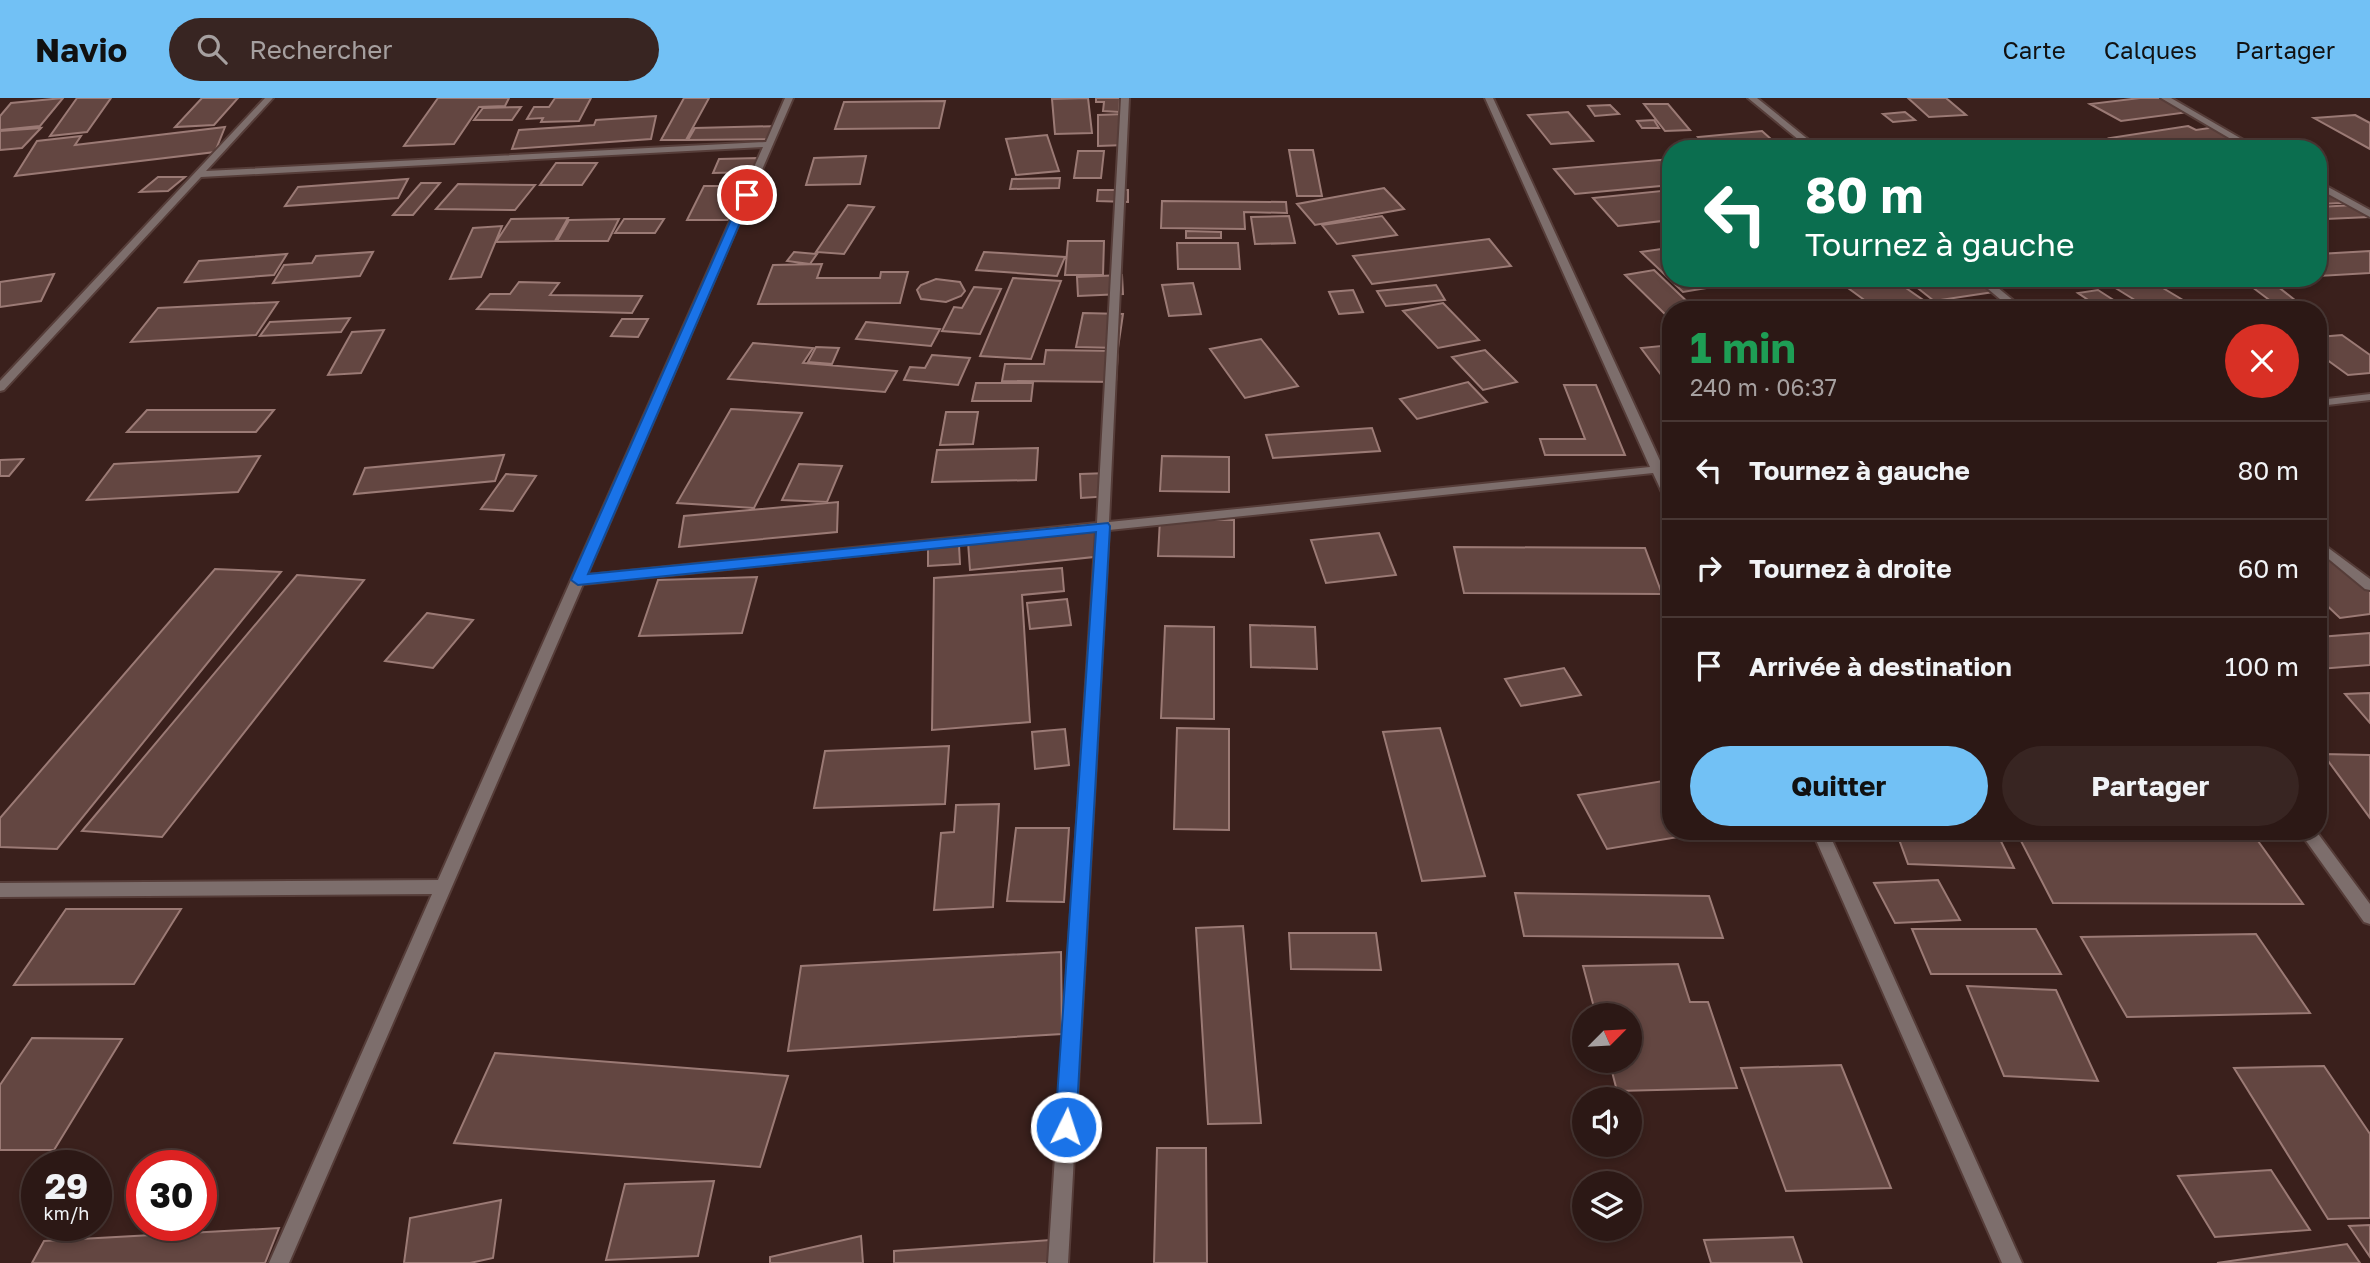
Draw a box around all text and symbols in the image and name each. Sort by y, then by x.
search box [169,18,659,81]
text: Navio [35,30,127,69]
icon: search [193,30,231,68]
text: Rechercher [249,34,392,65]
text: Carte [2002,35,2066,64]
text: Calques [2104,35,2197,64]
text: Partager [2235,35,2335,64]
pin [717,165,777,225]
text: 80 m [1805,165,1923,224]
icon: left [1690,168,1781,259]
icon: arrive [728,176,766,214]
text: Tournez à gauche [1805,225,2074,263]
text: 1 min [1690,322,1796,372]
button: close [2225,324,2299,398]
text: 240 m · 06:37 [1690,373,1837,401]
icon: left [1690,451,1728,489]
text: Tournez à gauche [1749,455,1970,486]
text: 80 m [2238,455,2299,486]
icon: right [1690,549,1728,587]
text: Tournez à droite [1749,553,1952,584]
text: 60 m [2238,553,2299,584]
icon: arrive [1690,647,1728,685]
text: Arrivée à destination [1749,651,2012,682]
text: 100 m [2225,651,2299,682]
button: Quitter [1690,746,1988,826]
button: Partager [2002,746,2299,826]
north arrow [1572,1003,1642,1073]
map controls [1572,1003,1642,1241]
button: sound [1572,1087,1642,1157]
position arrow [1029,1090,1103,1164]
speed limit sign: 30 [126,1150,217,1241]
text: 29 [45,1165,88,1207]
button: layers [1572,1171,1642,1241]
text: km/h [44,1202,89,1224]

